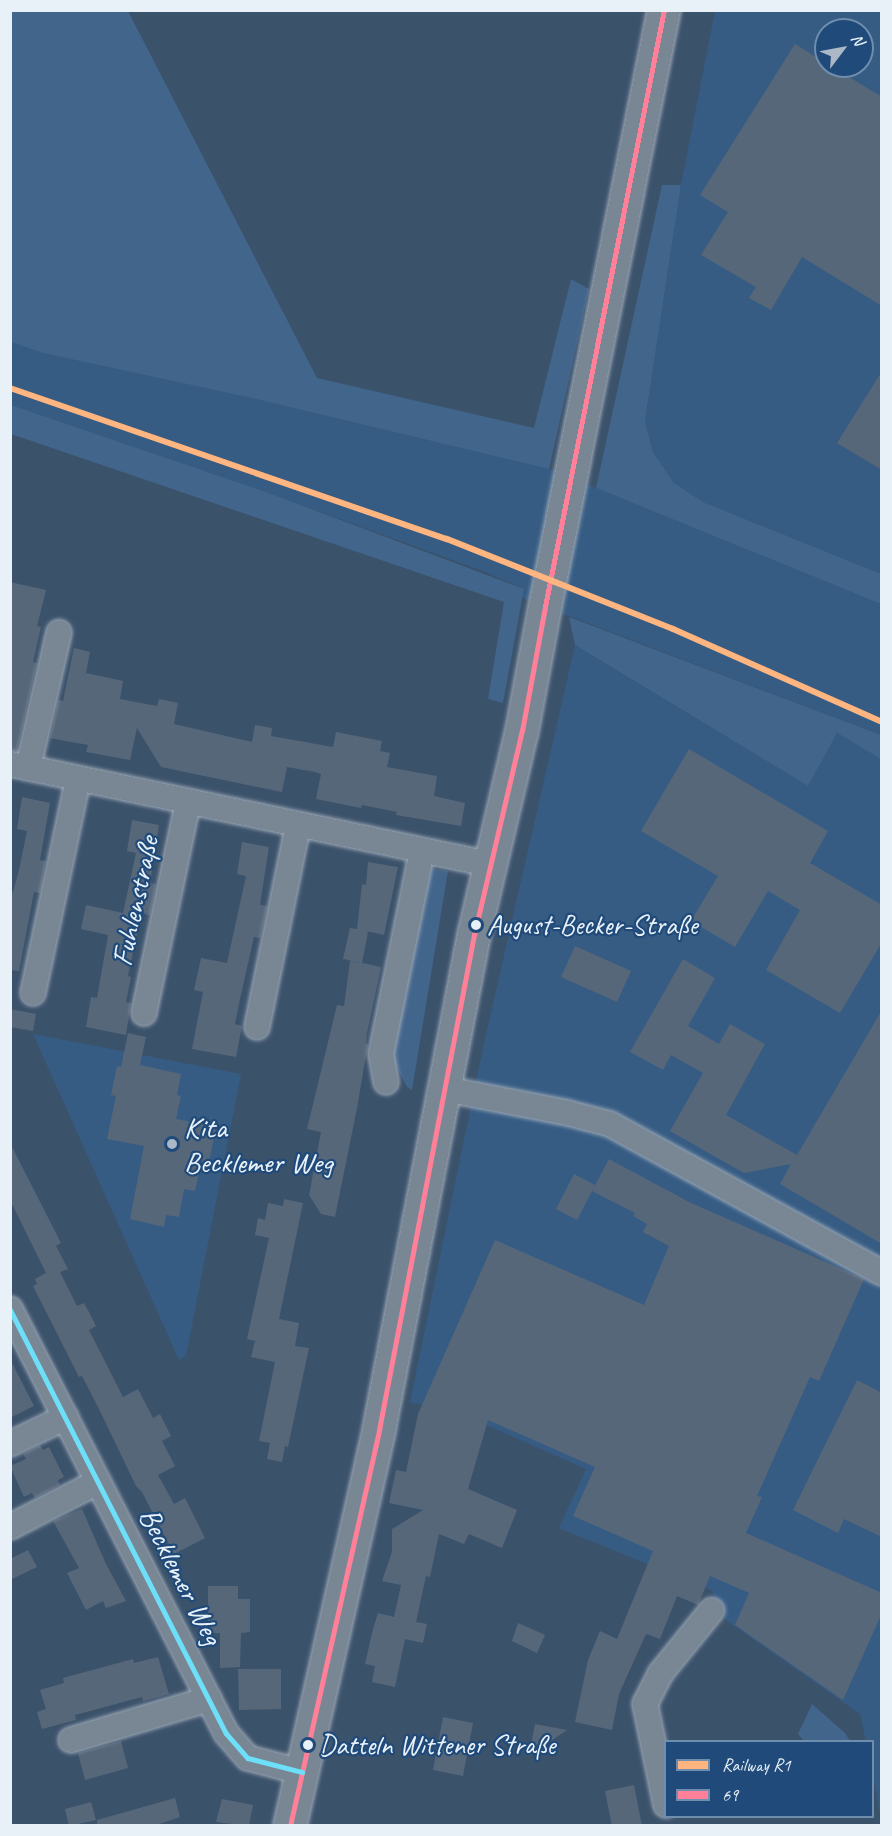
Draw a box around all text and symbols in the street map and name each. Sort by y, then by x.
north arrow [814,18,874,78]
text: N [846,30,869,49]
street label: Fuhlenstraße [104,833,166,969]
place label: August-Becker-Straße [487,908,698,942]
marker: August-Becker-Straße [470,919,482,931]
place label: Kita Becklemer Weg [184,1109,333,1180]
marker: Kita Becklemer Weg [165,1137,179,1151]
street label: Becklemer Weg [131,1502,231,1650]
place label: Datteln Wittener Straße [319,1728,558,1762]
marker: Datteln Wittener Straße [302,1739,314,1751]
legend [664,1740,874,1818]
text: Railway R1 [722,1754,791,1776]
text: 69 [722,1784,738,1806]

